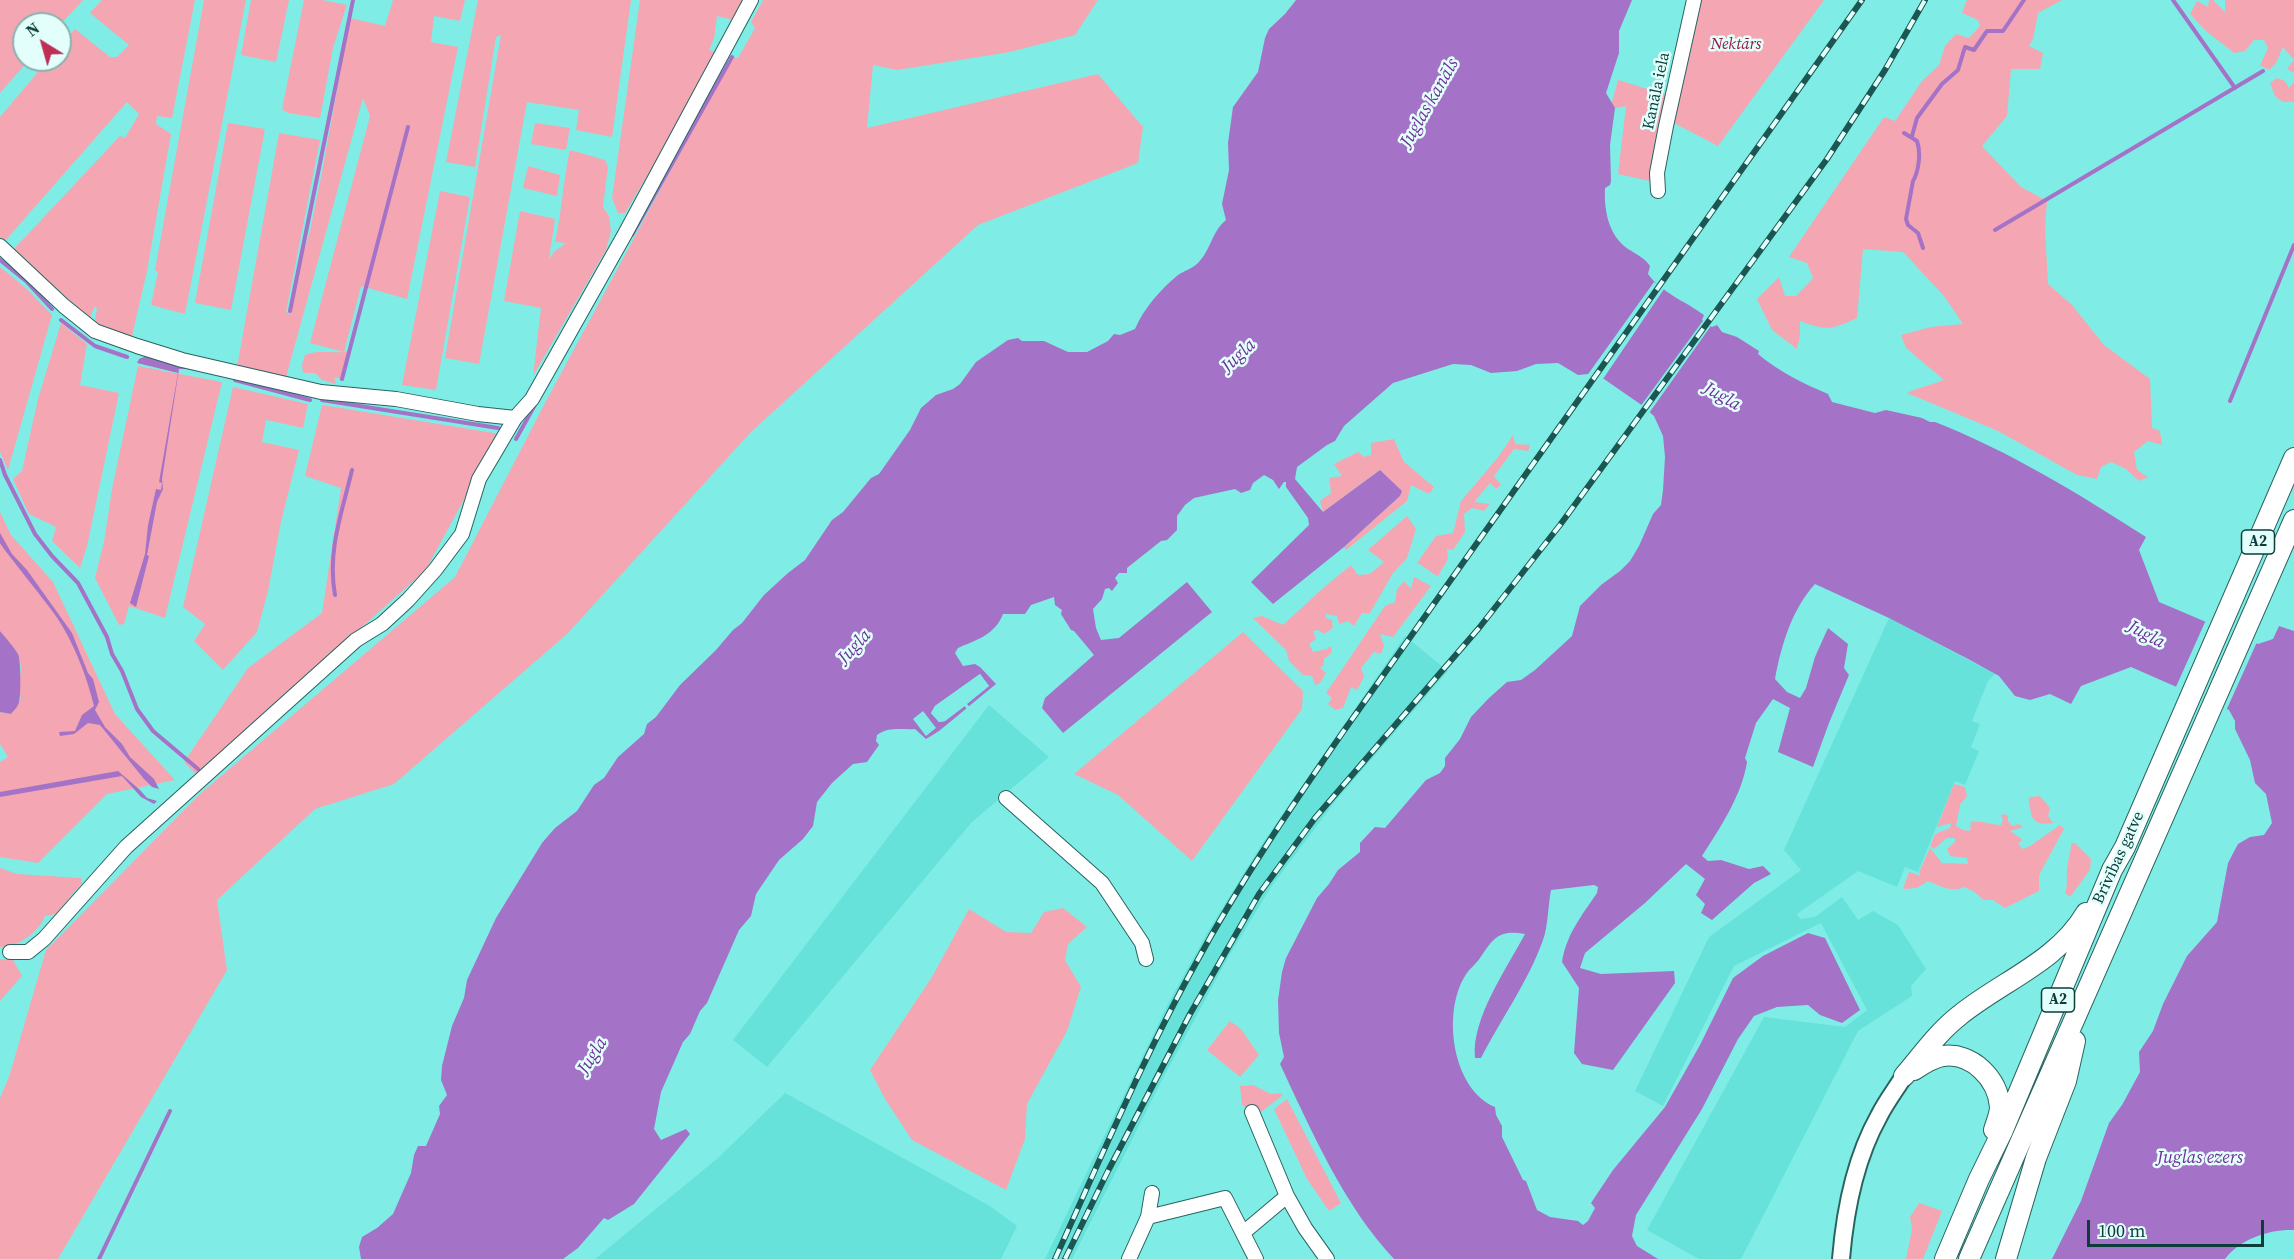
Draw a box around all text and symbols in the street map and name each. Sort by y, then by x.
north arrow [12,12,72,72]
text: N [21,17,44,42]
park label: Nektārs [1711,35,1761,55]
street label: Kanāla iela [1639,51,1675,131]
water label: Juglas kanāls [1396,55,1464,151]
water label: Jugla [1217,335,1261,377]
water label: Jugla [1700,378,1744,416]
road number: A2 [2242,530,2274,554]
water label: Jugla [2124,616,2168,654]
water label: Jugla [834,625,876,669]
street label: Brīvības gatve [2089,809,2149,907]
road number: A2 [2042,988,2074,1012]
water label: Jugla [574,1034,612,1078]
water label: Juglas ezers [2157,1147,2243,1169]
scale bar [2090,1208,2267,1246]
text: 100 m [2098,1218,2145,1243]

